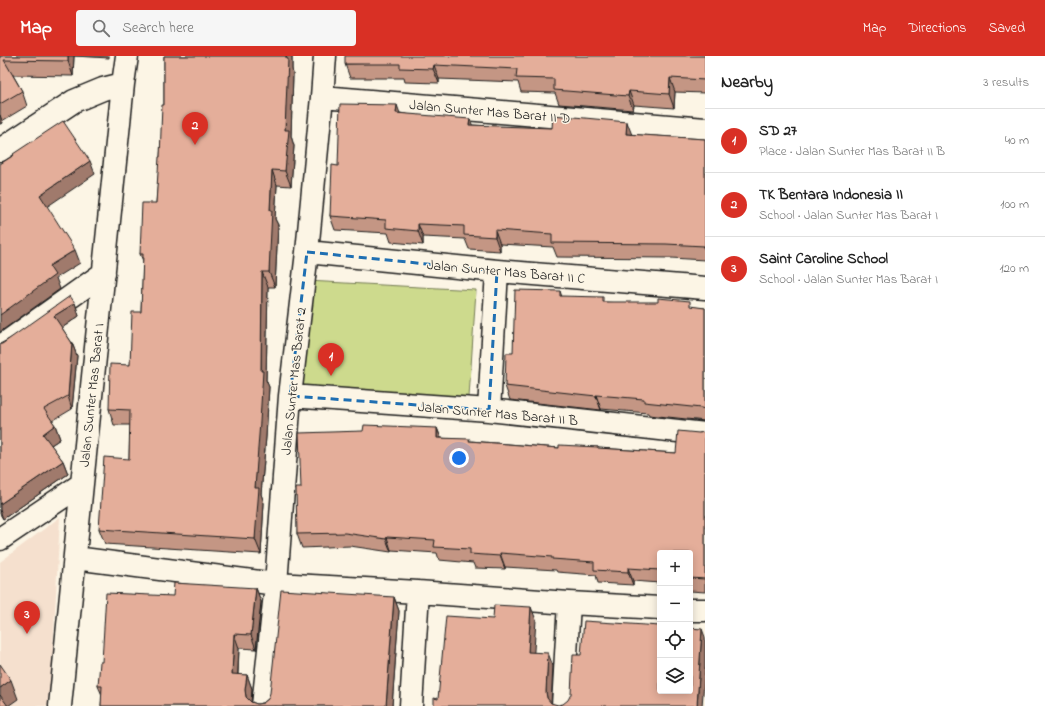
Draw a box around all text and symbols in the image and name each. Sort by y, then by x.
search box [76,10,356,46]
text: Map [20,15,52,42]
icon: search [90,17,112,39]
text: Search here [122,17,194,39]
text: Map [863,18,886,39]
text: Directions [908,18,966,39]
text: Saved [988,18,1025,39]
text: Nearby [721,70,773,95]
text: 3 results [983,73,1029,92]
street label: Jalan Sunter Mas Barat II D [409,95,571,130]
pin: 2 [182,112,208,145]
text: SD 27 [759,120,797,142]
text: 1 [732,131,736,150]
text: 40 m [1005,131,1029,150]
text: Place · Jalan Sunter Mas Barat II B [759,142,945,161]
text: TK Bentara Indonesia II [759,184,903,206]
text: 2 [731,195,737,214]
text: 100 m [1000,195,1029,214]
text: School · Jalan Sunter Mas Barat I [759,206,938,225]
text: Saint Caroline School [759,248,888,270]
street label: Jalan Sunter Mas Barat II C [426,255,586,290]
text: 3 [731,259,737,278]
text: 120 m [999,259,1029,278]
text: School · Jalan Sunter Mas Barat I [759,270,938,289]
street label: Jalan Sunter Mas Barat 2 [276,306,313,456]
street label: Jalan Sunter Mas Barat I [75,322,110,468]
pin: 1 [318,343,344,376]
street label: Jalan Sunter Mas Barat II B [417,397,579,432]
your location [449,448,469,468]
map controls [657,550,693,694]
button: + [657,550,693,586]
button: − [657,586,693,622]
pin: 3 [14,601,40,634]
button: locate [657,622,693,658]
button: layers [657,658,693,694]

